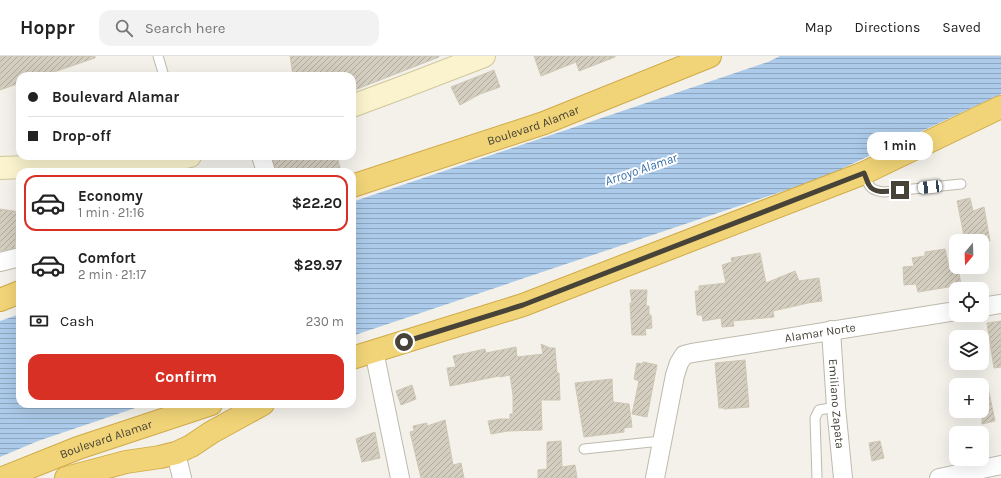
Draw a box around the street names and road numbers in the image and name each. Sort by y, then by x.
street label: Boulevard Alamar [485,102,582,148]
street label: Alamar Norte [784,320,857,345]
street label: Emiliano Zapata [826,358,847,449]
street label: Boulevard Alamar [58,417,155,462]

